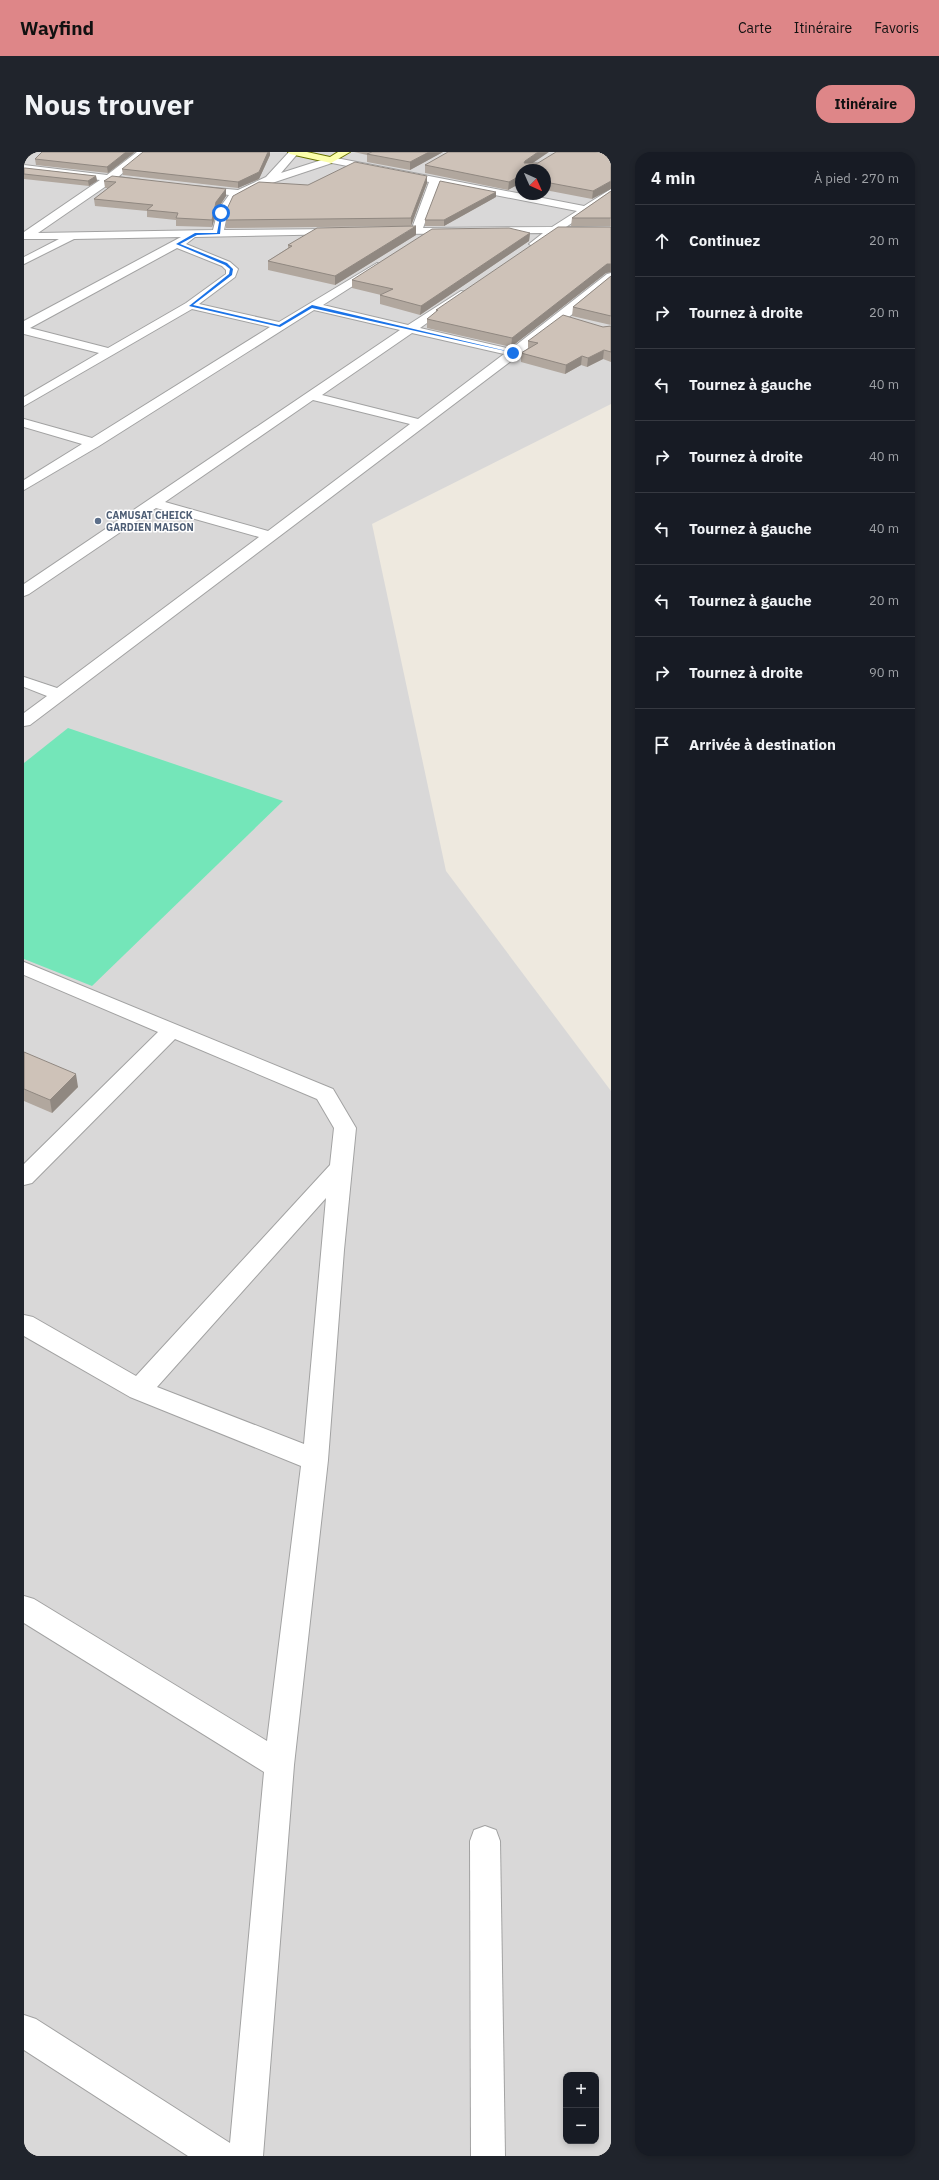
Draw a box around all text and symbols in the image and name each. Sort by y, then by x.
text: Wayfind [20,16,94,40]
text: Carte [738,19,772,37]
text: Itinéraire [794,19,852,37]
text: Favoris [874,19,919,37]
button: Itinéraire [816,85,915,123]
text: Nous trouver [24,86,194,123]
north arrow [515,164,551,200]
text: 4 min [651,167,695,189]
text: À pied · 270 m [814,170,899,187]
route start [212,204,230,222]
icon: ahead [651,230,673,252]
text: Continuez [689,231,760,250]
text: 20 m [869,232,899,249]
icon: right [651,302,673,324]
text: Tournez à droite [689,303,803,322]
text: 20 m [869,304,899,321]
route end [504,344,522,362]
icon: left [651,374,673,396]
text: Tournez à gauche [689,375,812,394]
text: 40 m [869,376,899,393]
icon: right [651,446,673,468]
text: Tournez à droite [689,447,803,466]
text: 40 m [869,448,899,465]
place label: CAMUSAT CHEICK GARDIEN MAISON [106,509,194,534]
marker: CAMUSAT CHEICK GARDIEN MAISON [93,516,103,526]
icon: left [651,518,673,540]
text: Tournez à gauche [689,519,812,538]
text: 40 m [869,520,899,537]
icon: left [651,590,673,612]
text: Tournez à gauche [689,591,812,610]
text: 20 m [869,592,899,609]
icon: right [651,662,673,684]
text: Tournez à droite [689,663,803,682]
text: 90 m [869,664,899,681]
icon: arrive [651,734,673,756]
text: Arrivée à destination [689,735,836,754]
map controls [563,2072,599,2144]
button: + [563,2072,599,2108]
button: − [563,2108,599,2144]

